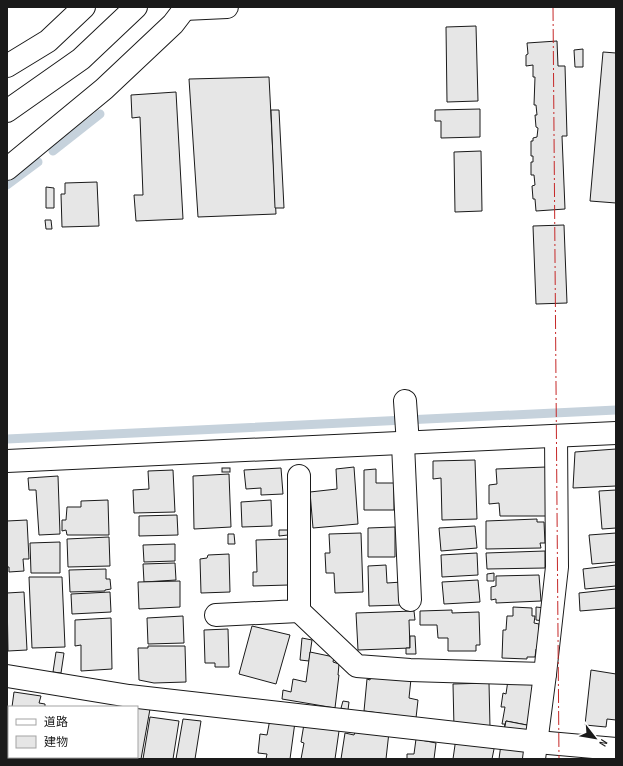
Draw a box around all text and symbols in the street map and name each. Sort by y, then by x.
legend [8,706,138,758]
text: 道路 [44,715,68,730]
north arrow [575,718,615,758]
text: 建物 [44,735,68,750]
text: N [596,737,610,749]

